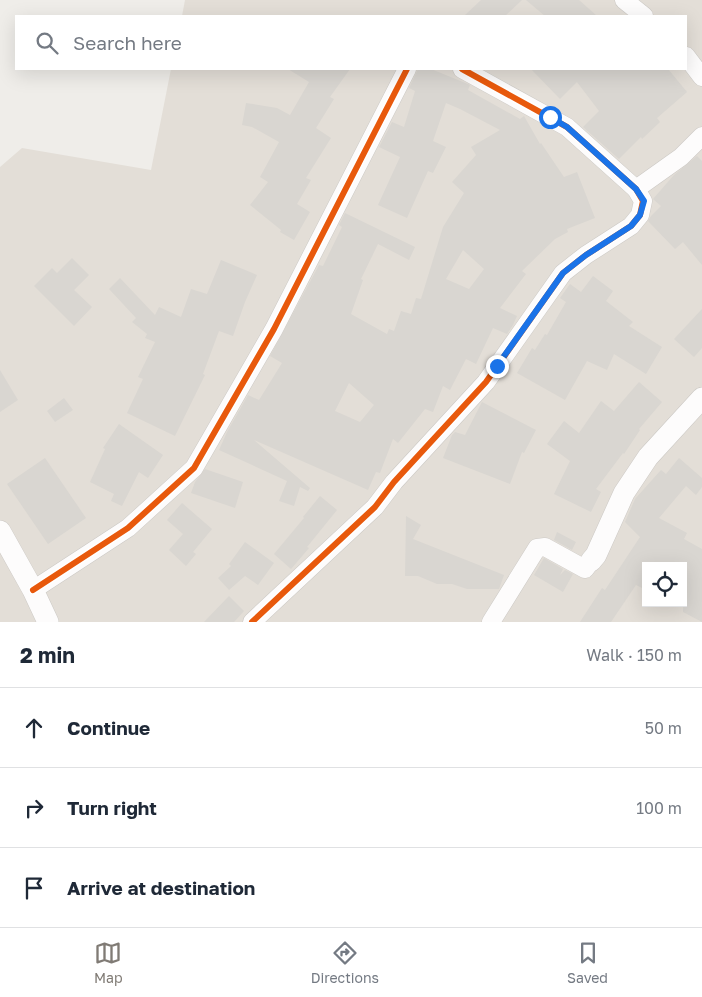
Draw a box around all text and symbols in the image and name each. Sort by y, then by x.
search box [15,15,687,70]
icon: search [33,29,61,57]
text: Search here [73,31,182,54]
route start [539,106,562,129]
route end [486,355,509,378]
map controls [642,562,687,607]
button: locate [642,562,687,607]
text: 2 min [20,642,75,668]
text: Walk · 150 m [586,645,682,665]
icon: ahead [20,714,48,742]
text: Continue [67,716,150,739]
text: 50 m [645,718,682,738]
icon: right [20,794,48,822]
text: Turn right [67,796,157,819]
text: 100 m [636,798,682,818]
icon: arrive [20,874,48,902]
text: Arrive at destination [67,876,255,899]
tab: Map [94,939,123,986]
tab: Directions [311,939,379,986]
tab: Saved [567,939,608,986]

